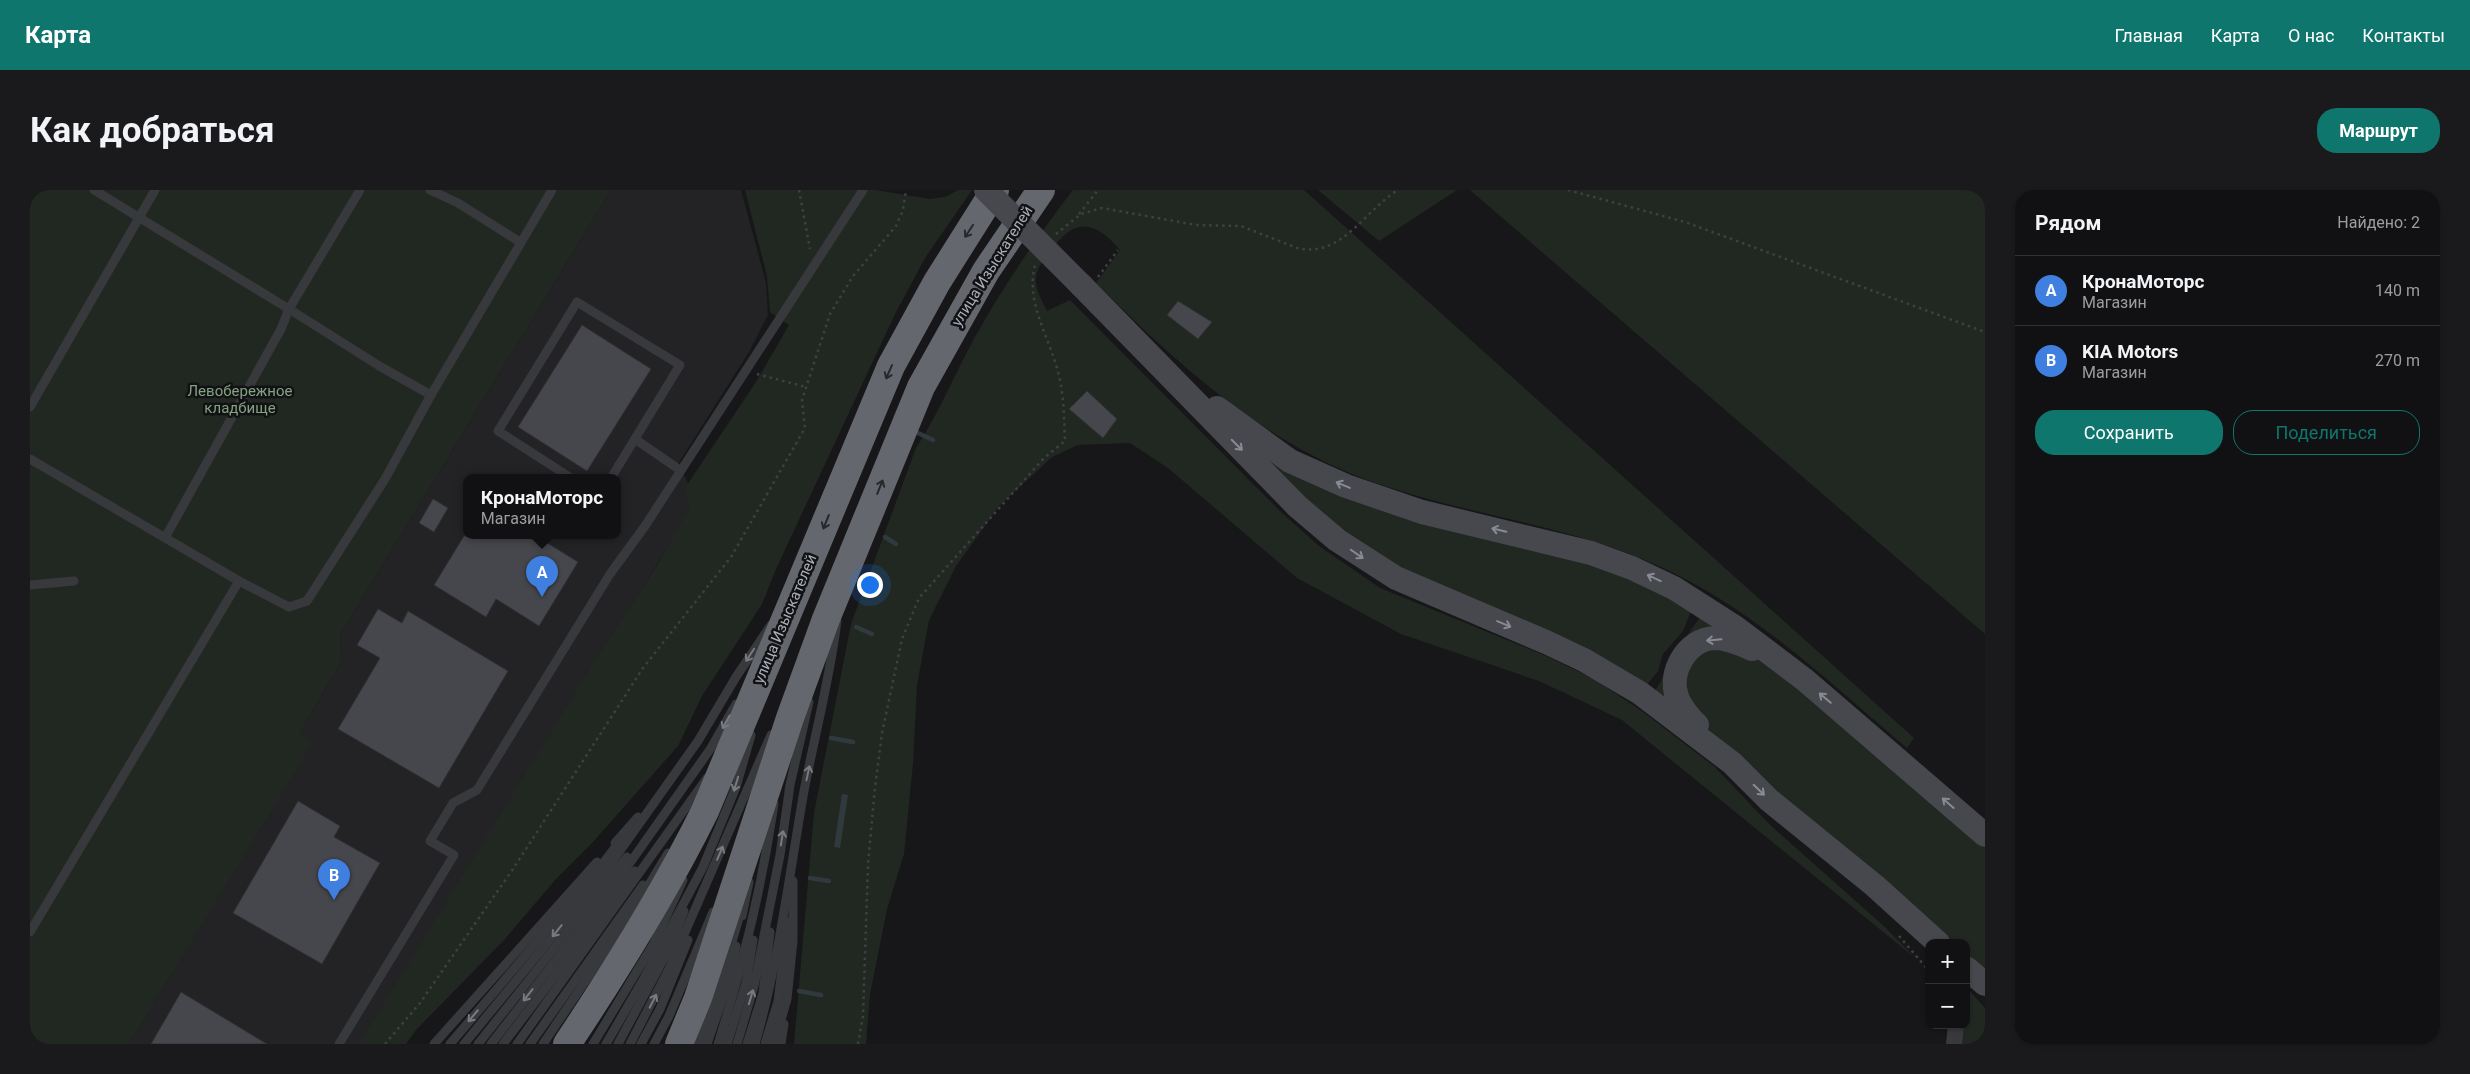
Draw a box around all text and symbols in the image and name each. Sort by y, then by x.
text: Карта [25,21,91,49]
text: Главная [2114,25,2183,46]
text: Карта [2211,25,2260,46]
text: О нас [2288,25,2334,46]
text: Контакты [2362,25,2445,46]
button: Маршрут [2317,108,2440,153]
text: Как добраться [30,110,275,151]
street label: улица Изыскателей [948,202,1036,330]
text: Рядом [2035,211,2101,235]
text: Найдено: 2 [2337,213,2420,232]
one-way arrow [963,223,973,237]
text: КронаМоторс [2082,270,2204,293]
text: A [2046,281,2056,300]
text: 140 m [2375,281,2420,300]
text: Магазин [2082,293,2147,312]
text: KIA Motors [2082,340,2178,363]
text: B [2046,351,2056,370]
text: 270 m [2375,351,2420,370]
text: Магазин [2082,363,2147,382]
one-way arrow [883,364,893,379]
park label: Левобережное кладбище [188,382,293,417]
button: Сохранить [2035,410,2223,455]
button: Поделиться [2233,410,2420,455]
one-way arrow [1231,439,1243,452]
popup [463,474,621,539]
one-way arrow [876,479,885,494]
one-way arrow [1336,479,1351,489]
text: КронаМоторс [481,486,603,509]
text: Магазин [481,509,546,528]
one-way arrow [820,514,830,529]
one-way arrow [1492,525,1508,534]
one-way arrow [1350,549,1364,559]
street label: улица Изыскателей [750,552,820,686]
pin: A [526,556,558,597]
your location [857,572,883,598]
one-way arrow [1647,573,1662,582]
one-way arrow [1496,621,1511,630]
one-way arrow [1707,635,1723,644]
one-way arrow [745,648,755,662]
one-way arrow [1818,692,1831,703]
one-way arrow [721,715,731,730]
one-way arrow [804,765,813,781]
one-way arrow [731,775,741,791]
one-way arrow [1753,784,1765,796]
one-way arrow [1942,797,1955,809]
one-way arrow [778,830,788,846]
one-way arrow [716,846,726,861]
pin: B [318,859,350,900]
one-way arrow [552,924,563,937]
map controls [1925,939,1970,1029]
button: + [1925,939,1970,984]
button: − [1925,984,1970,1029]
one-way arrow [523,988,533,1002]
one-way arrow [747,990,757,1006]
one-way arrow [649,994,658,1009]
one-way arrow [467,1010,479,1023]

